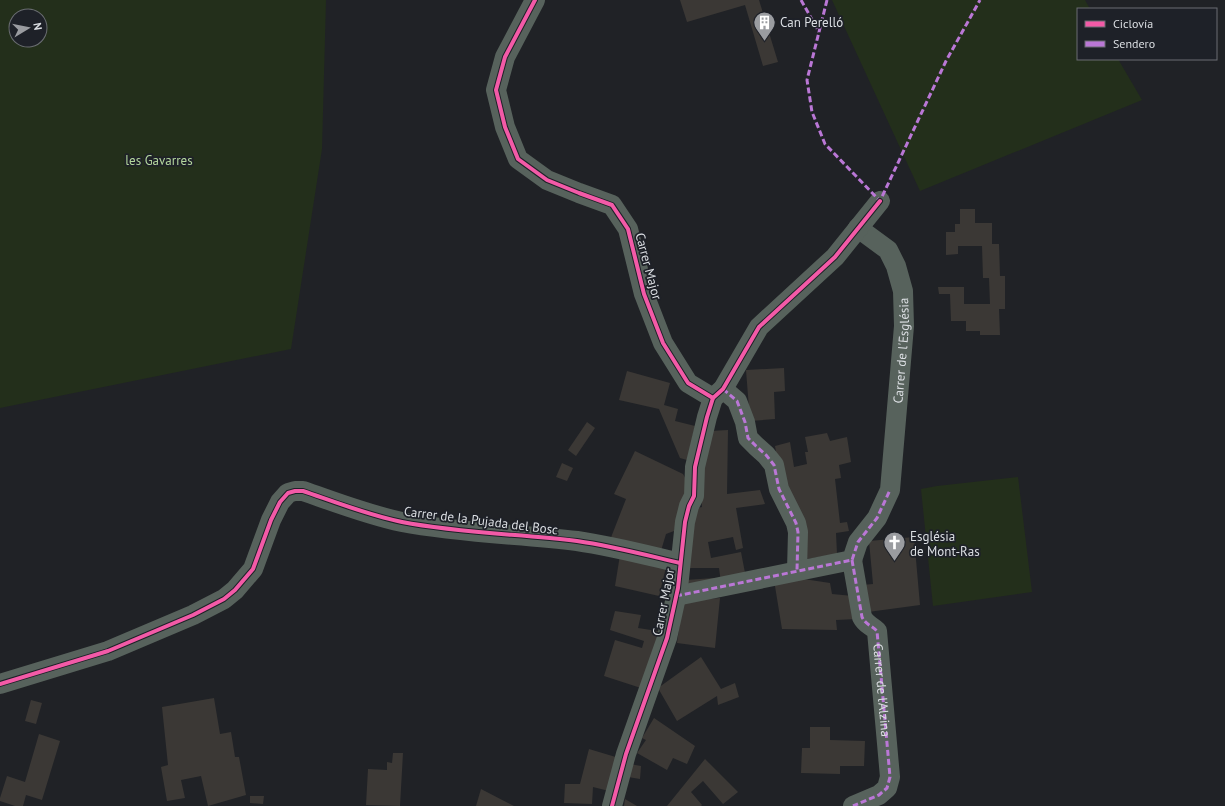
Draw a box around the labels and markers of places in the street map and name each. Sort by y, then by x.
building icon: Can Perelló [751,9,777,42]
place label: Can Perelló [780,14,843,31]
place label: Església de Mont-Ras [910,528,980,560]
church icon: Església de Mont-Ras [881,530,907,563]

